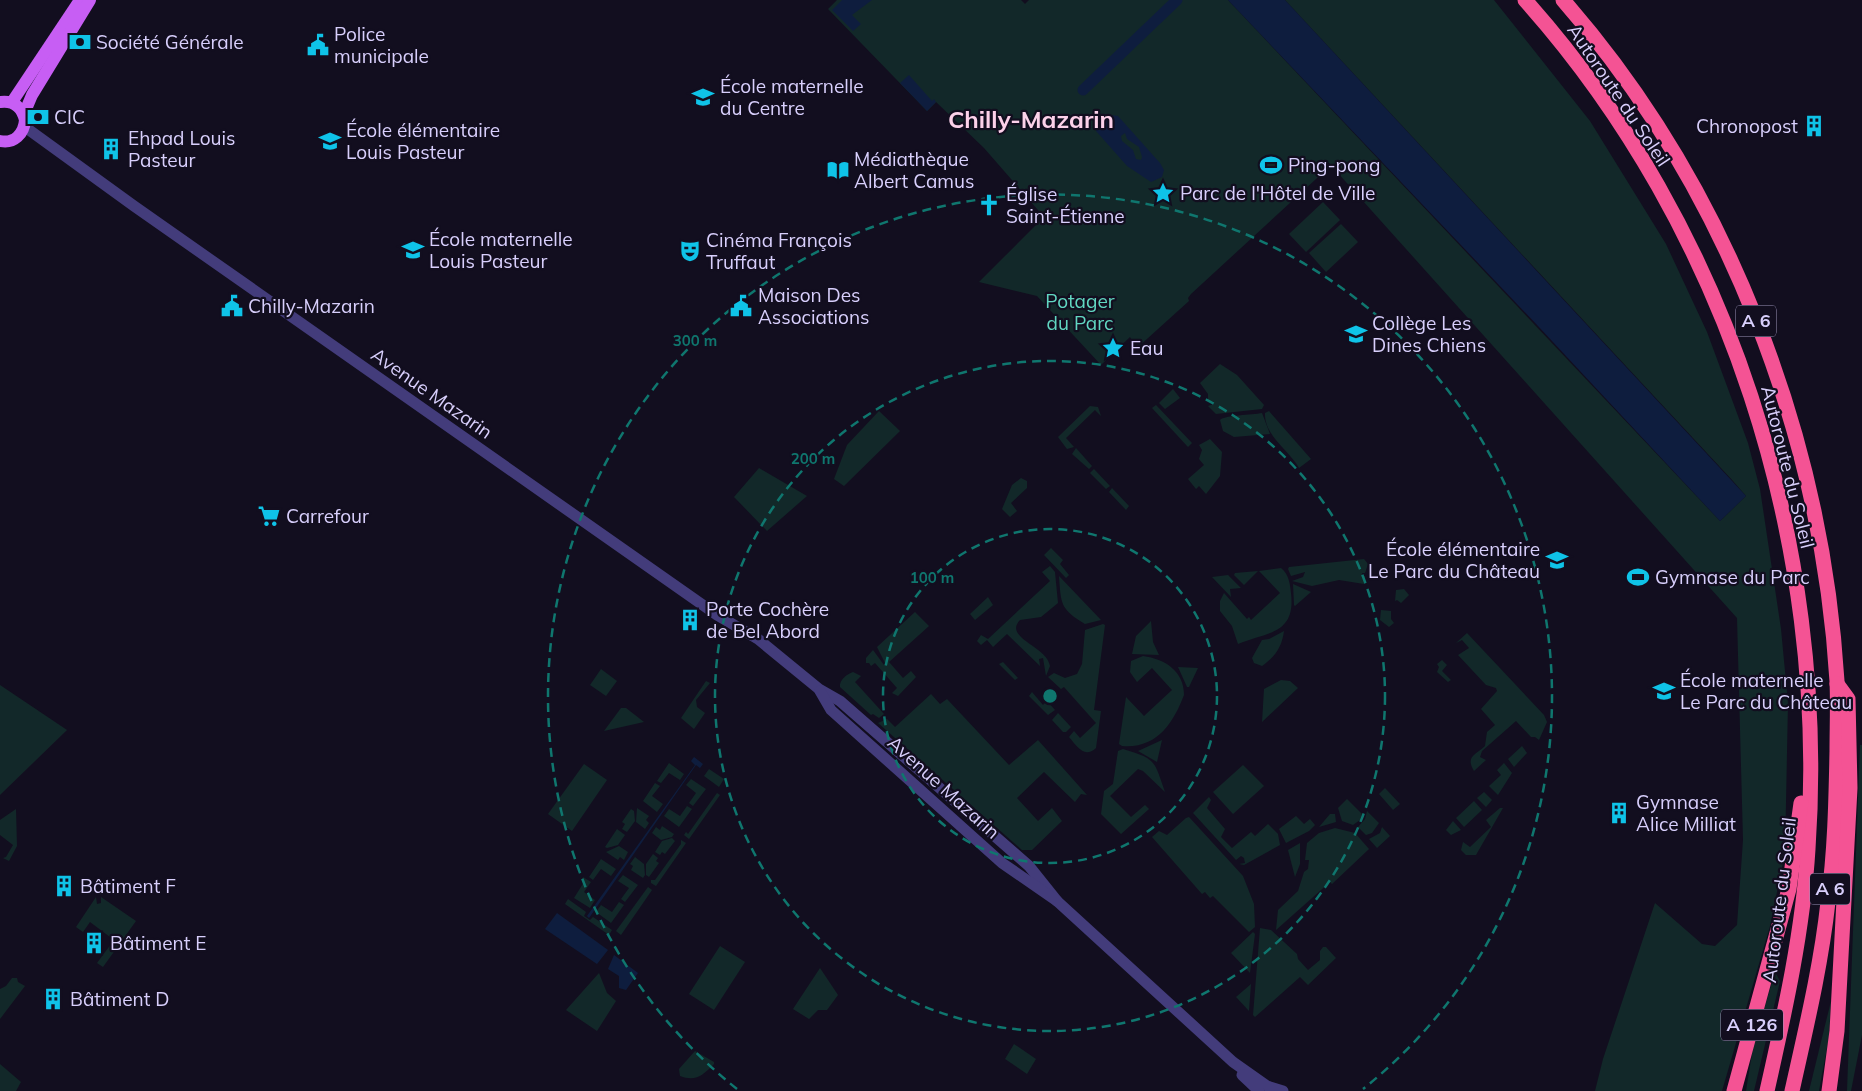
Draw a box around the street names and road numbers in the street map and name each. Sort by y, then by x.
street label: Autoroute du Soleil [1562,19,1676,171]
road number: A 6 [1736,306,1776,336]
street label: Avenue Mazarin [367,342,497,444]
street label: Autoroute du Soleil [1756,383,1820,551]
street label: Avenue Mazarin [883,730,1005,844]
street label: Autoroute du Soleil [1757,816,1801,984]
road number: A 6 [1810,874,1850,904]
road number: A 126 [1721,1010,1783,1040]

